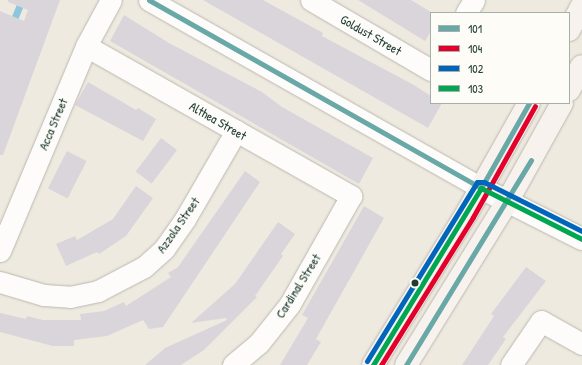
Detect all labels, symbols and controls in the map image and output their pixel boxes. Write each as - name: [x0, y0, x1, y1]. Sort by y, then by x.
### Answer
- street label: Goldust Street: [338, 11, 404, 59]
- legend: [430, 12, 570, 104]
- text: 101: [468, 20, 482, 37]
- text: 104: [468, 40, 482, 57]
- text: 102: [468, 60, 483, 77]
- text: 103: [468, 80, 483, 97]
- street label: Acca Street: [35, 96, 71, 152]
- street label: Althea Street: [187, 98, 249, 144]
- street label: Azzola Street: [153, 194, 203, 256]
- street label: Cardinal Street: [272, 251, 324, 321]
- unlabelled marker: [410, 278, 420, 288]

